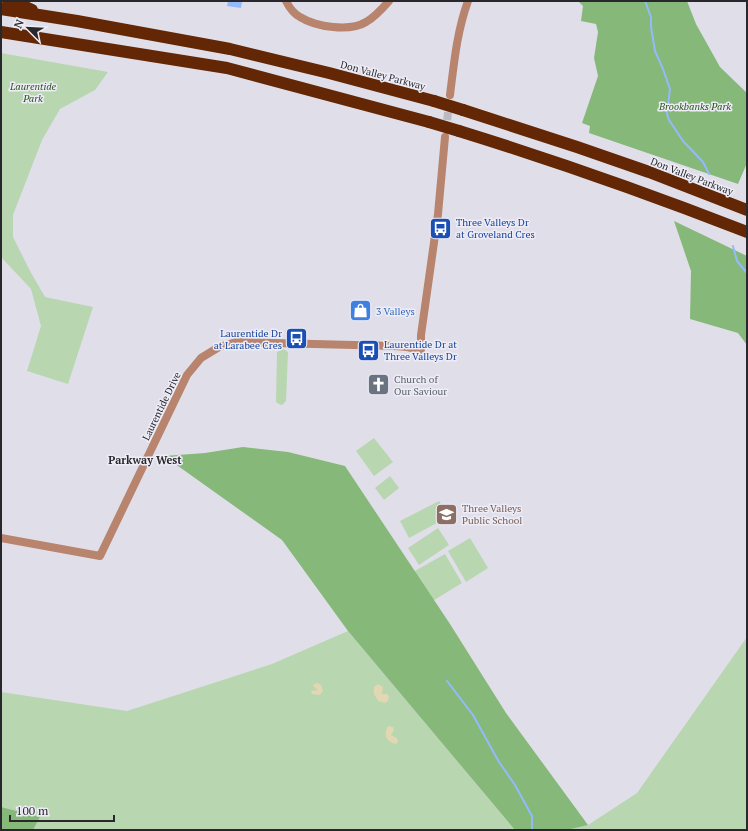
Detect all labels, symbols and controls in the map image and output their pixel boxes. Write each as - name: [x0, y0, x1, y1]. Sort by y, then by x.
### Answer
- north arrow: [8, 8, 48, 48]
- text: N: [11, 17, 27, 31]
- street label: Don Valley Parkway: [339, 58, 428, 93]
- park label: Laurentide Park: [9, 80, 57, 105]
- park label: Brookbanks Park: [658, 100, 731, 113]
- street label: Don Valley Parkway: [649, 155, 736, 199]
- bus stop icon: Three Valleys Dr at Groveland Cres: [427, 215, 453, 241]
- place label: Three Valleys Dr at Groveland Cres: [456, 216, 535, 241]
- shop icon: 3 Valleys: [347, 298, 373, 324]
- place label: 3 Valleys: [376, 305, 415, 318]
- bus stop icon: Laurentide Dr at Larabee Cres: [284, 326, 310, 352]
- place label: Laurentide Dr at Larabee Cres: [214, 327, 282, 352]
- bus stop icon: Laurentide Dr at Three Valleys Dr: [355, 337, 381, 363]
- place label: Laurentide Dr at Three Valleys Dr: [384, 338, 457, 363]
- street label: Laurentide Drive: [139, 370, 184, 443]
- church icon: Church of Our Saviour: [366, 372, 392, 398]
- place label: Church of Our Saviour: [394, 373, 447, 398]
- district label: Parkway West: [108, 453, 182, 467]
- school or university icon: Three Valleys Public School: [433, 501, 459, 527]
- place label: Three Valleys Public School: [462, 502, 522, 527]
- scale bar: [10, 797, 114, 823]
- text: 100 m: [16, 803, 49, 818]

